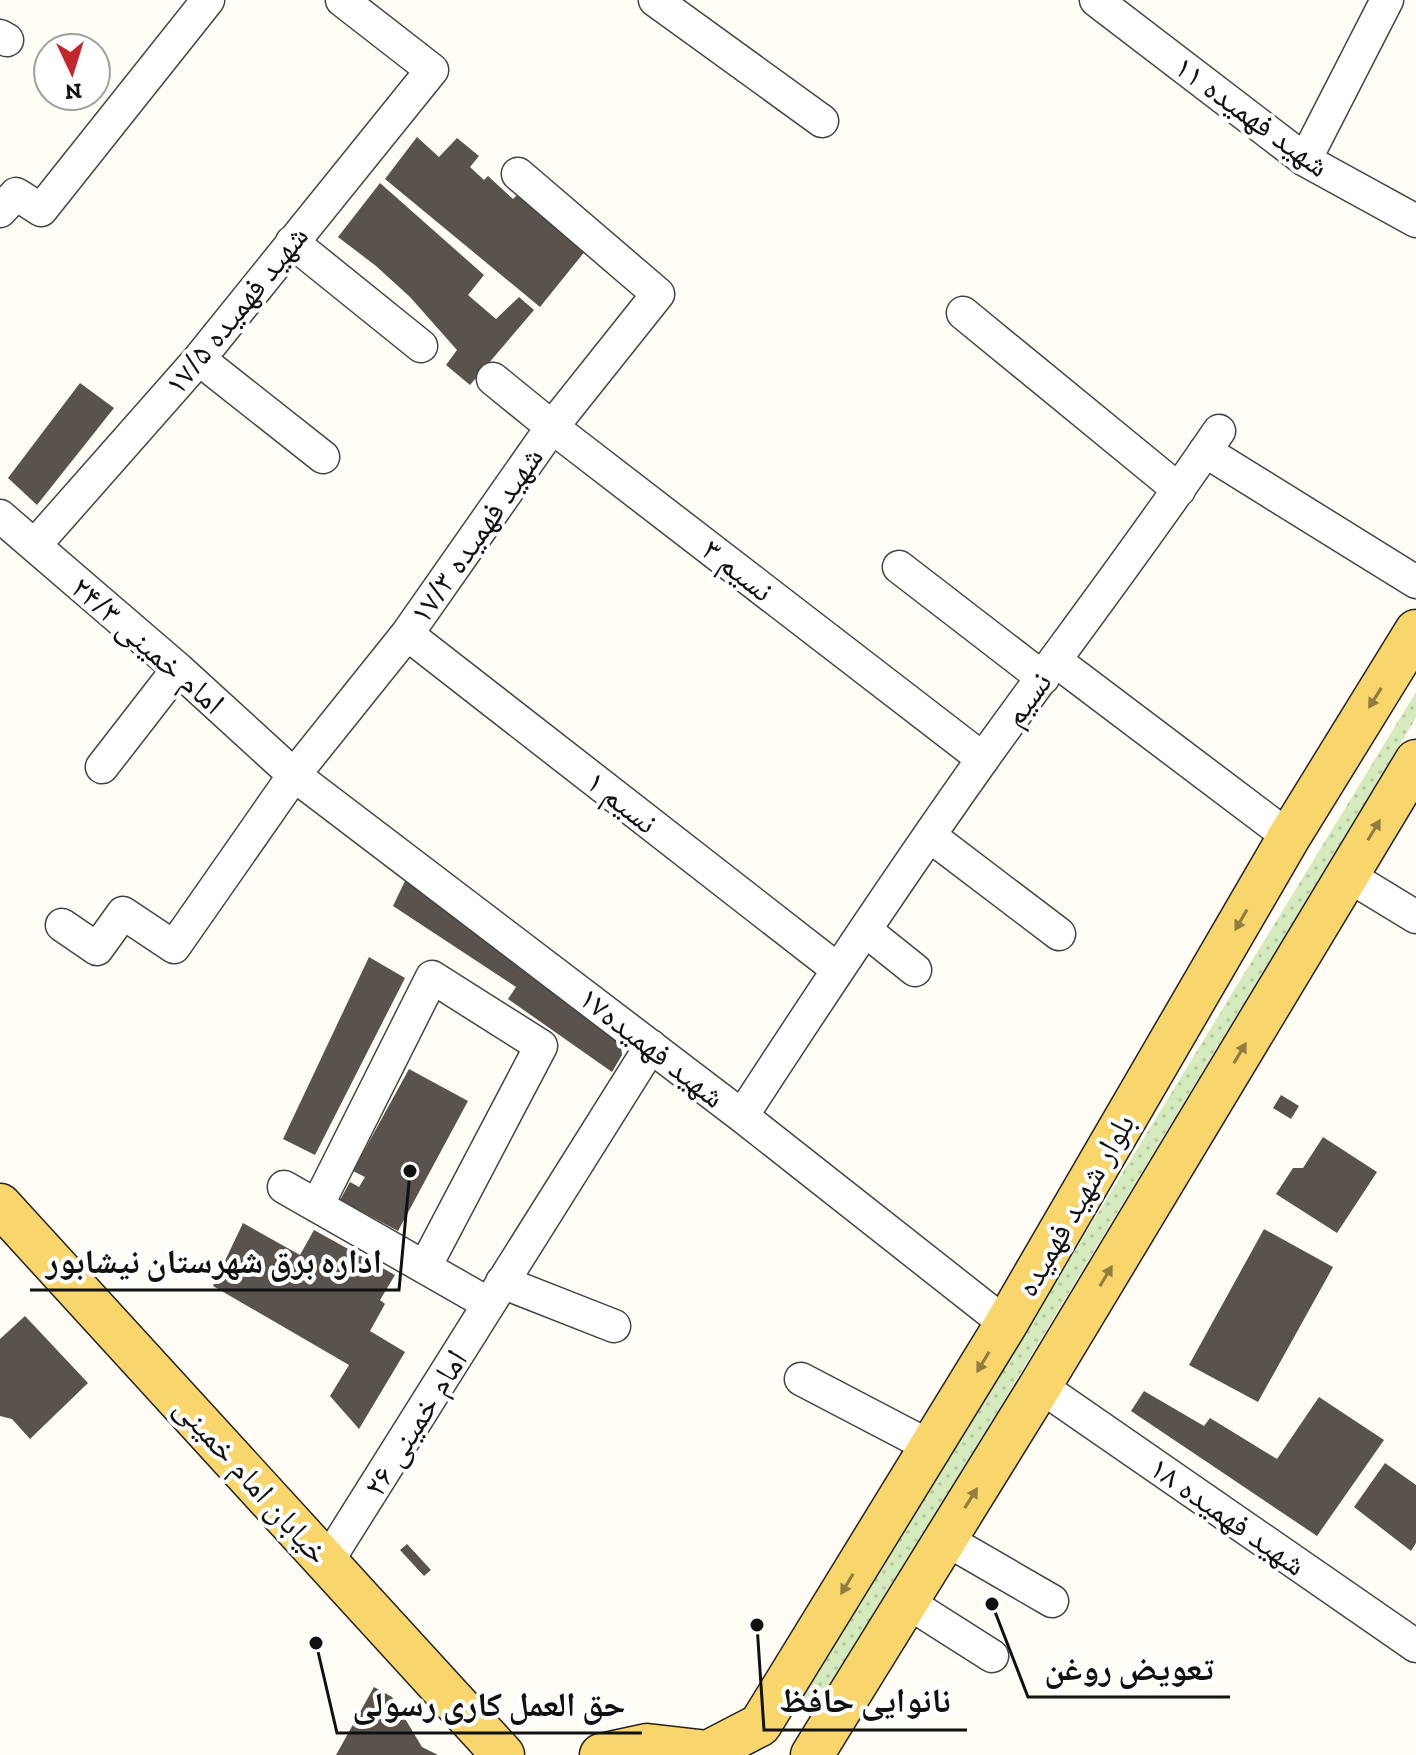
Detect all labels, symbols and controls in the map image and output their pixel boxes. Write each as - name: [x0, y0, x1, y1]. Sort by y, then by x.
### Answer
- north arrow: [32, 32, 112, 112]
- street label: شهید فهمیده ۱۱: [1167, 47, 1337, 185]
- text: N: [64, 77, 83, 106]
- street label: شهید فهمیده ۱۷/۵: [156, 218, 316, 402]
- street label: شهید فهمیده ۱۷/۳: [401, 439, 551, 631]
- street label: نسیم ۳: [694, 530, 781, 611]
- street label: امام خمینی ۲۴/۳: [62, 568, 232, 723]
- street label: نسیم: [994, 664, 1061, 735]
- one-way arrow: [1368, 686, 1383, 709]
- street label: نسیم ۱: [578, 762, 665, 843]
- one-way arrow: [1367, 819, 1381, 841]
- one-way arrow: [1234, 909, 1248, 931]
- street label: شهید فهمیده۱۷: [572, 978, 732, 1116]
- one-way arrow: [1233, 1042, 1247, 1064]
- street label: بلوار شهید فهمیده: [1007, 1107, 1143, 1303]
- callout: اداره برق شهرستان نیشابور: [30, 1232, 399, 1290]
- text: اداره برق شهرستان نیشابور: [44, 1241, 382, 1282]
- one-way arrow: [1099, 1265, 1113, 1287]
- street label: امام خمینی ۲۶: [355, 1343, 477, 1504]
- one-way arrow: [976, 1351, 990, 1373]
- street label: خیابان امام خمینی: [165, 1388, 337, 1573]
- street label: شهید فهمیده ۱۸: [1143, 1448, 1313, 1584]
- one-way arrow: [964, 1487, 978, 1509]
- one-way arrow: [840, 1573, 854, 1595]
- callout: تعویض روغن: [1028, 1639, 1230, 1697]
- text: تعویض روغن: [1044, 1648, 1214, 1689]
- callout: نانوایی حافظ: [764, 1672, 967, 1730]
- callout: حق العمل کاری رسولی: [337, 1675, 642, 1733]
- text: نانوایی حافظ: [779, 1680, 951, 1721]
- text: حق العمل کاری رسولی: [352, 1684, 626, 1725]

